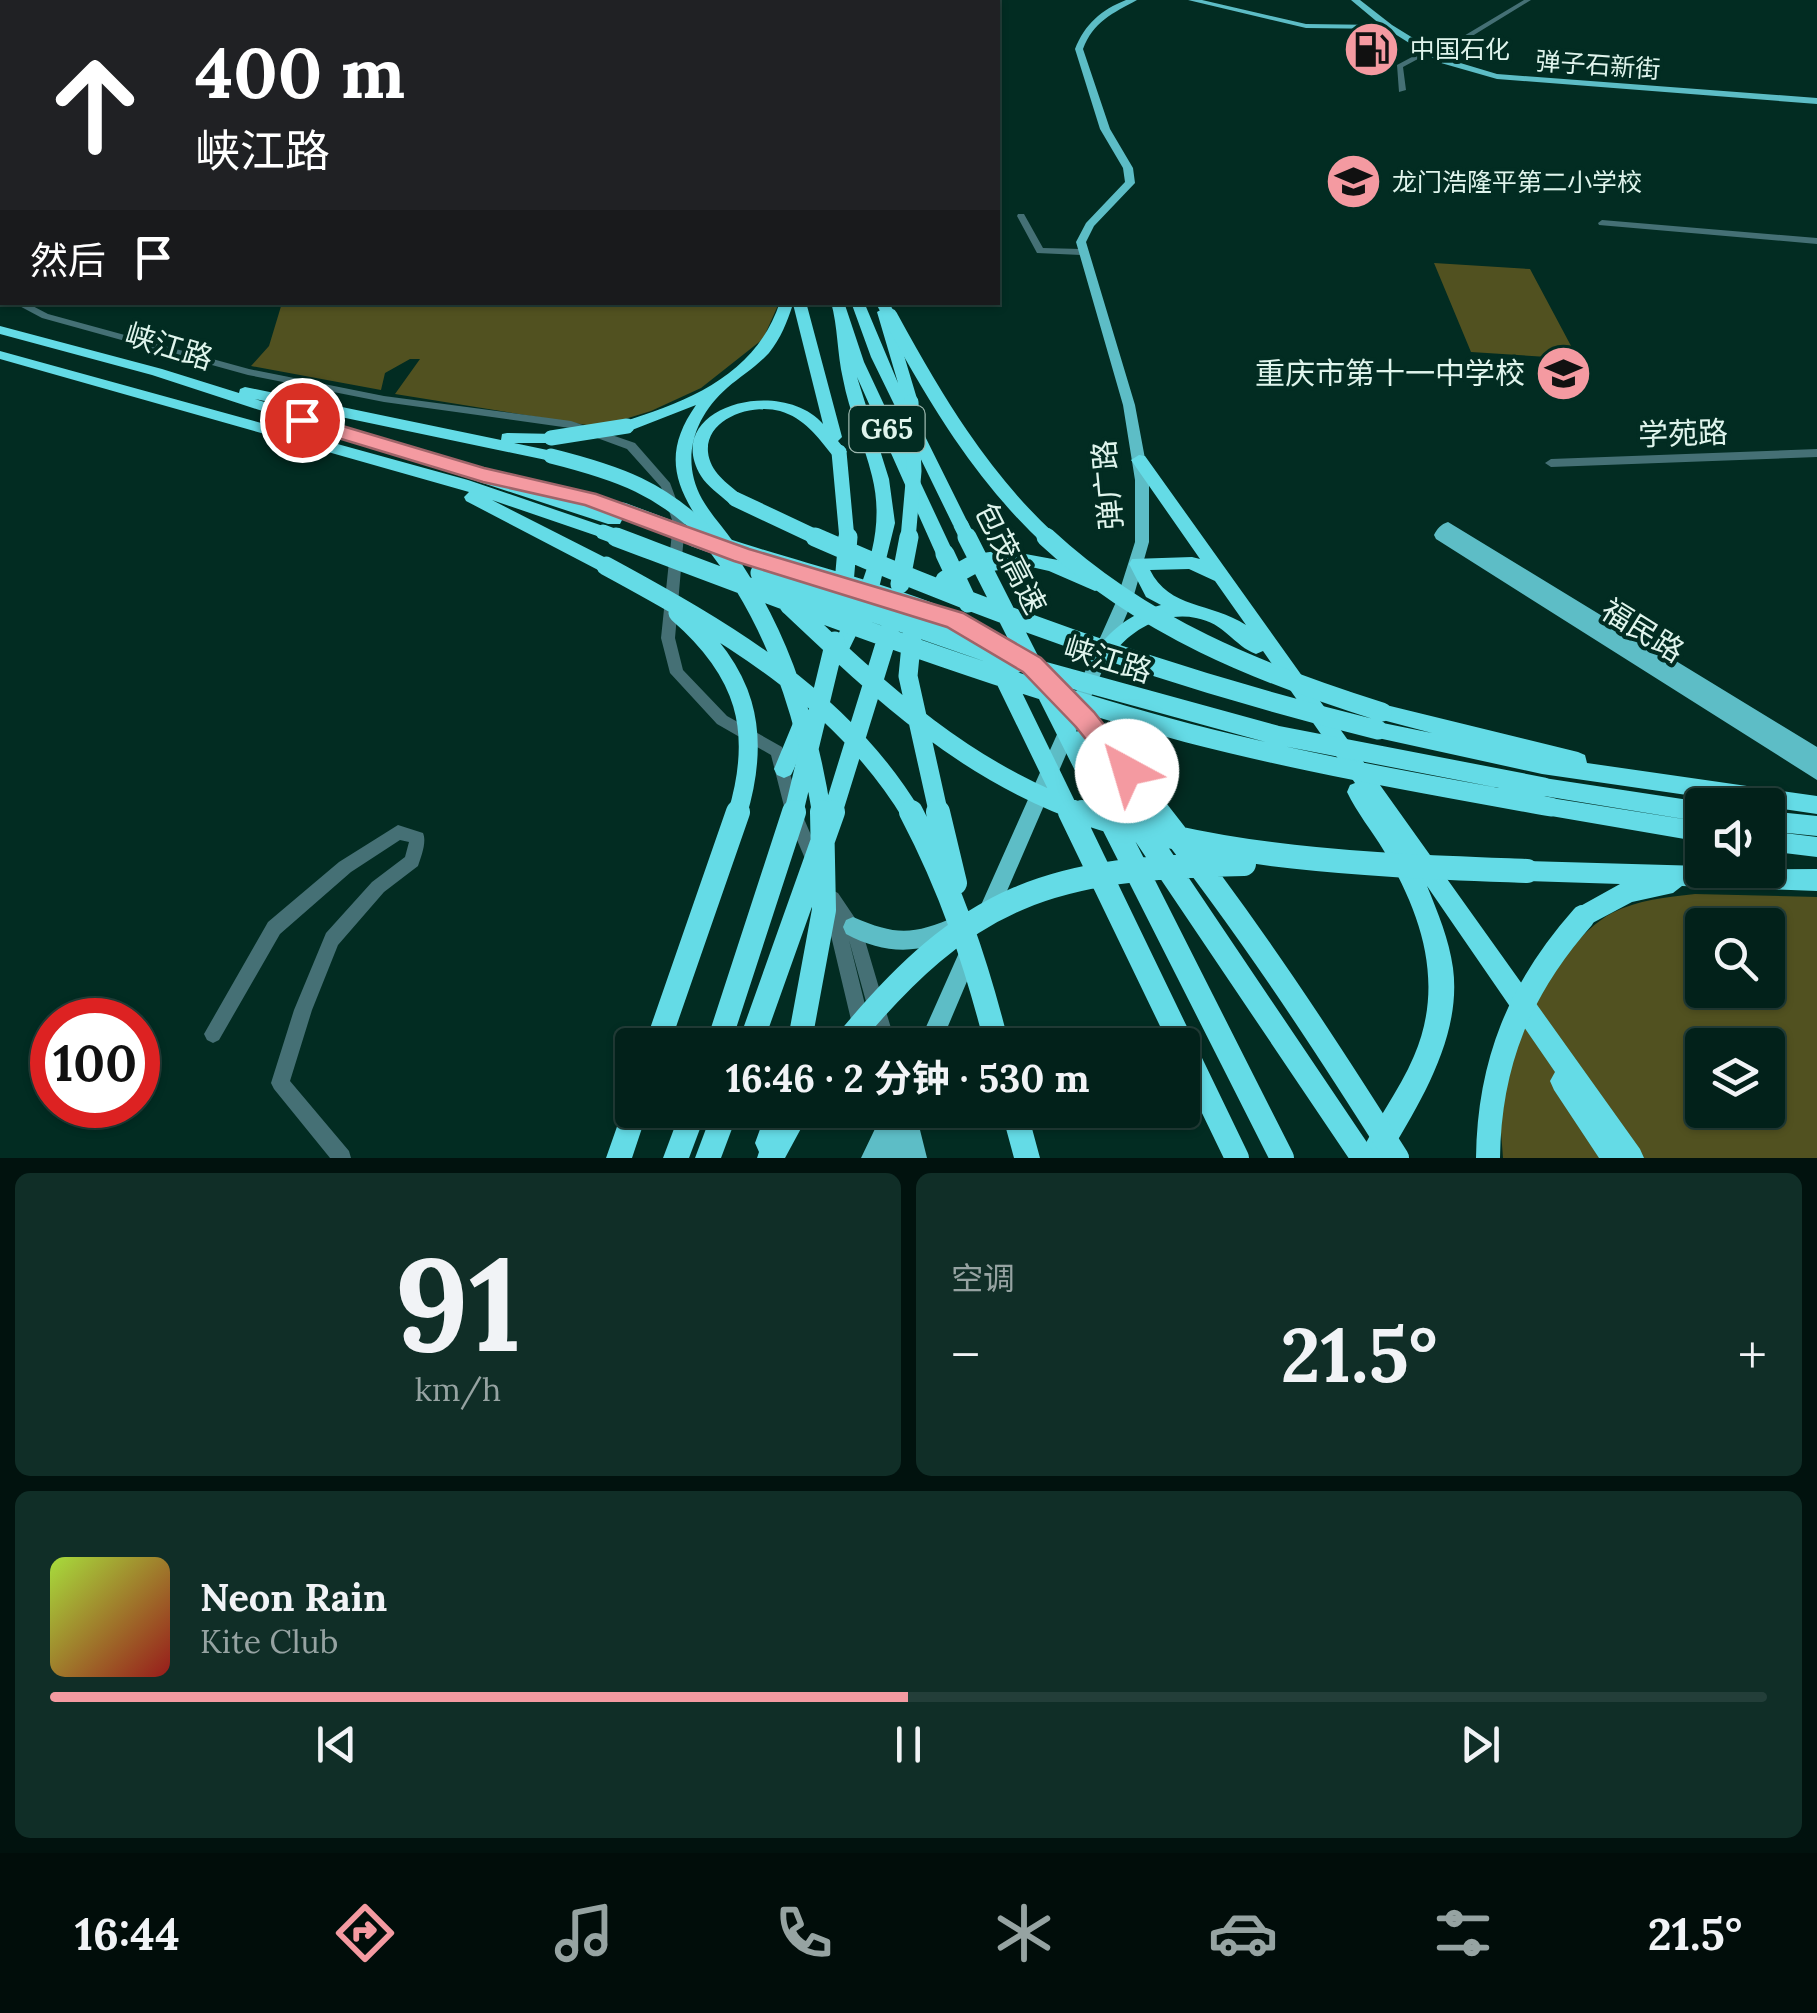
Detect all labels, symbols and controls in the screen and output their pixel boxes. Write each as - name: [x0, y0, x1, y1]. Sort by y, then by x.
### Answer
- fuel station icon: 中国石化: [1341, 19, 1401, 79]
- text: 400 m: [195, 28, 405, 117]
- place label: 中国石化: [1410, 33, 1510, 65]
- icon: ahead: [30, 40, 160, 170]
- street label: 弹子石新街: [1535, 45, 1661, 85]
- text: 峡江路: [195, 122, 330, 179]
- school or university icon: 龙门浩隆平第二小学校: [1323, 152, 1383, 212]
- place label: 龙门浩隆平第二小学校: [1392, 166, 1642, 198]
- icon: arrive: [126, 230, 181, 285]
- text: 然后: [30, 236, 106, 284]
- street label: 峡江路: [120, 315, 218, 377]
- school or university icon: 重庆市第十一中学校: [1534, 343, 1594, 403]
- place label: 重庆市第十一中学校: [1255, 354, 1525, 392]
- pin: [260, 378, 345, 463]
- icon: arrive: [275, 393, 330, 448]
- road number: G65: [850, 406, 924, 452]
- street label: 学苑路: [1637, 412, 1729, 454]
- street label: 弹广路: [1084, 439, 1130, 531]
- street label: 包茂高速: [967, 496, 1055, 620]
- street label: 福民路: [1595, 590, 1691, 670]
- street label: 峡江路: [1059, 628, 1157, 690]
- position arrow: [1075, 719, 1179, 823]
- map controls: [1685, 788, 1785, 1128]
- button: sound: [1685, 788, 1785, 888]
- button: search: [1685, 908, 1785, 1008]
- speed limit sign: 100: [30, 998, 160, 1128]
- button: layers: [1685, 1028, 1785, 1128]
- text: 16:46 · 2 分钟 · 530 m: [726, 1054, 1089, 1102]
- text: 91: [394, 1220, 522, 1387]
- text: 空调: [951, 1258, 1015, 1299]
- text: 21.5°: [1280, 1307, 1438, 1403]
- text: −: [951, 1320, 980, 1390]
- text: +: [1738, 1320, 1767, 1390]
- text: km/h: [415, 1369, 501, 1410]
- text: Neon Rain: [200, 1573, 387, 1621]
- text: Kite Club: [200, 1621, 338, 1662]
- icon: previous: [309, 1717, 364, 1772]
- icon: pause: [881, 1717, 936, 1772]
- icon: next: [1453, 1717, 1508, 1772]
- icon: directions: [330, 1898, 400, 1968]
- icon: music: [549, 1898, 619, 1968]
- icon: phone: [769, 1898, 839, 1968]
- icon: climate: [989, 1898, 1059, 1968]
- icon: car: [1208, 1898, 1278, 1968]
- icon: filters: [1428, 1898, 1498, 1968]
- text: 16:44: [75, 1905, 180, 1962]
- text: 21.5°: [1648, 1905, 1742, 1962]

